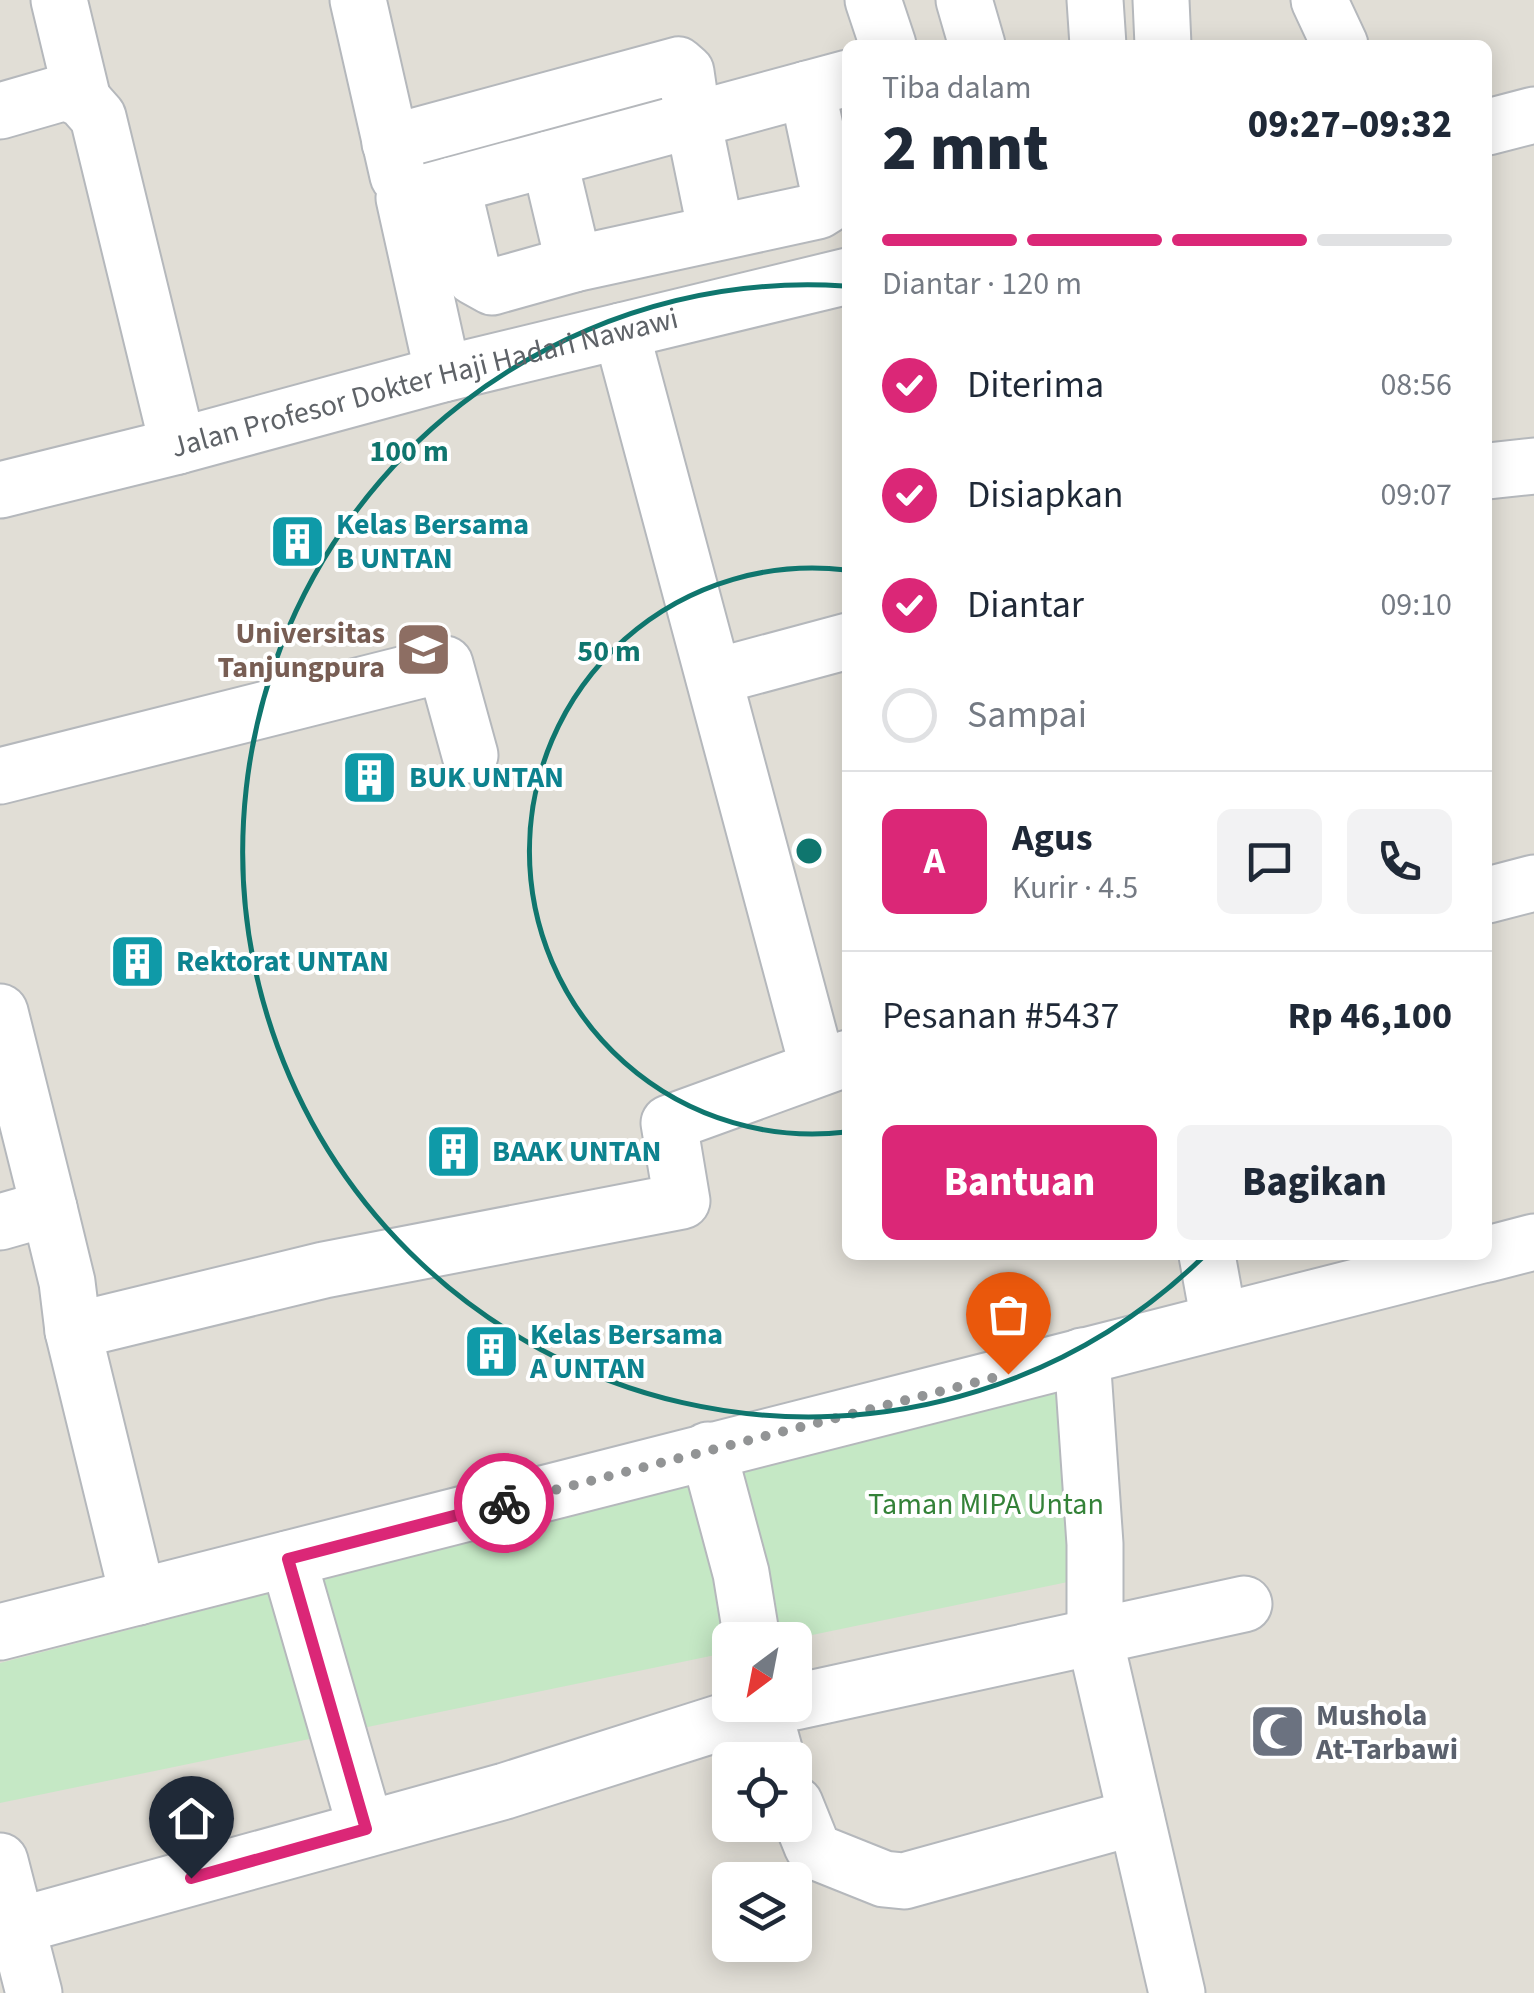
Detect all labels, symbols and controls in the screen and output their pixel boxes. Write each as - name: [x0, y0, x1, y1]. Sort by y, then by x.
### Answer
- text: Tiba dalam: [882, 65, 1032, 111]
- text: 09:27–09:32: [1248, 98, 1452, 152]
- text: 2 mnt: [882, 102, 1049, 195]
- text: Diantar · 120 m: [882, 261, 1082, 307]
- street label: Jalan Profesor Dokter Haji Hadari Nawawi: [166, 296, 682, 468]
- icon: check: [882, 358, 937, 413]
- text: Diterima: [967, 358, 1104, 412]
- text: 08:56: [1380, 362, 1452, 408]
- text: 100 m: [369, 430, 449, 473]
- icon: check: [882, 468, 937, 523]
- text: Disiapkan: [967, 468, 1124, 522]
- text: 09:07: [1380, 472, 1452, 518]
- place label: Kelas Bersama B UNTAN: [336, 503, 529, 580]
- building icon: Kelas Bersama B UNTAN: [267, 511, 327, 571]
- icon: check: [882, 578, 937, 633]
- text: Diantar: [967, 578, 1084, 632]
- text: 09:10: [1380, 582, 1452, 628]
- place label: Universitas Tanjungpura: [218, 612, 385, 689]
- school or university icon: Universitas Tanjungpura: [394, 620, 454, 680]
- text: 50 m: [577, 630, 641, 673]
- text: Sampai: [967, 688, 1087, 742]
- building icon: BUK UNTAN: [340, 747, 400, 807]
- place label: BUK UNTAN: [409, 756, 564, 799]
- button: chat: [1217, 809, 1322, 914]
- button: phone: [1347, 809, 1452, 914]
- text: Agus: [1012, 811, 1092, 865]
- centre of rings: [791, 833, 827, 869]
- text: A: [924, 834, 945, 888]
- text: Kurir · 4.5: [1012, 865, 1138, 911]
- building icon: Rektorat UNTAN: [107, 931, 167, 991]
- place label: Rektorat UNTAN: [176, 940, 389, 983]
- text: Pesanan #5437: [882, 989, 1119, 1043]
- text: Rp 46,100: [1288, 989, 1452, 1043]
- building icon: BAAK UNTAN: [423, 1121, 483, 1181]
- button: Bantuan: [882, 1125, 1157, 1240]
- button: Bagikan: [1177, 1125, 1452, 1240]
- place label: BAAK UNTAN: [492, 1130, 661, 1173]
- pin: [966, 1272, 1051, 1375]
- icon: bag: [981, 1287, 1036, 1342]
- place label: Kelas Bersama A UNTAN: [529, 1313, 723, 1390]
- building icon: Kelas Bersama A UNTAN: [461, 1321, 521, 1381]
- courier: [454, 1453, 554, 1553]
- icon: bike: [477, 1476, 532, 1531]
- park label: Taman MIPA Untan: [868, 1483, 1104, 1526]
- north arrow: [712, 1622, 812, 1722]
- map controls: [712, 1622, 812, 1962]
- place label: Mushola At-Tarbawi: [1315, 1694, 1458, 1771]
- mosque icon: Mushola At-Tarbawi: [1247, 1702, 1307, 1762]
- button: locate: [712, 1742, 812, 1842]
- pin: [149, 1776, 234, 1879]
- icon: home: [164, 1791, 219, 1846]
- button: layers: [712, 1862, 812, 1962]

